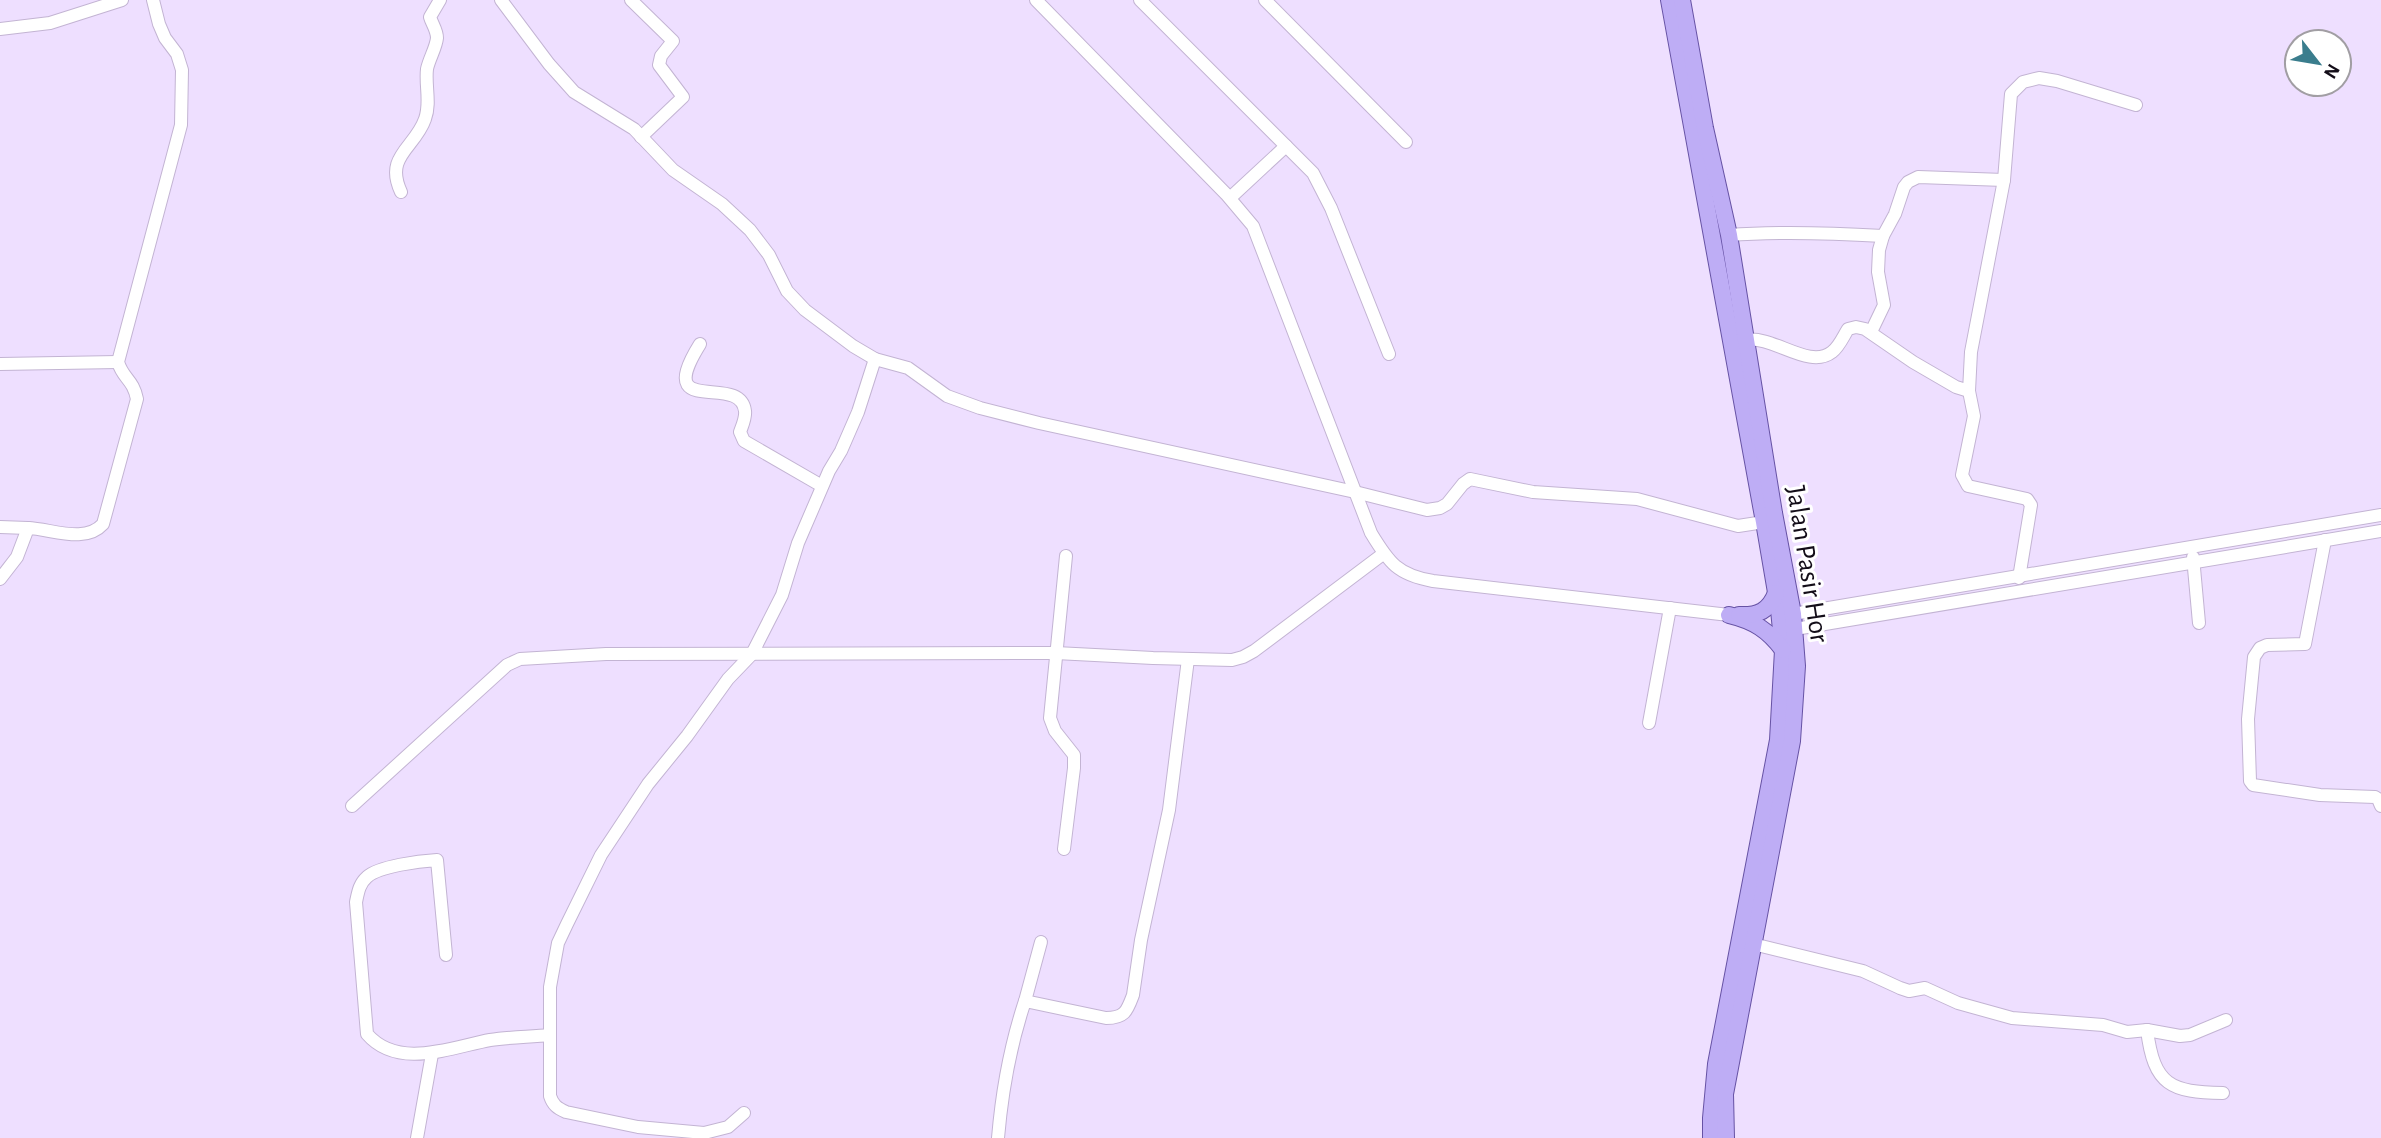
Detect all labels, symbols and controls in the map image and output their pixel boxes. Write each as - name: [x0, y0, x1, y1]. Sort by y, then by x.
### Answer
- north arrow: [2283, 28, 2353, 98]
- text: N: [2320, 60, 2343, 82]
- street label: Jalan Pasir Hor: [1781, 484, 1833, 645]

